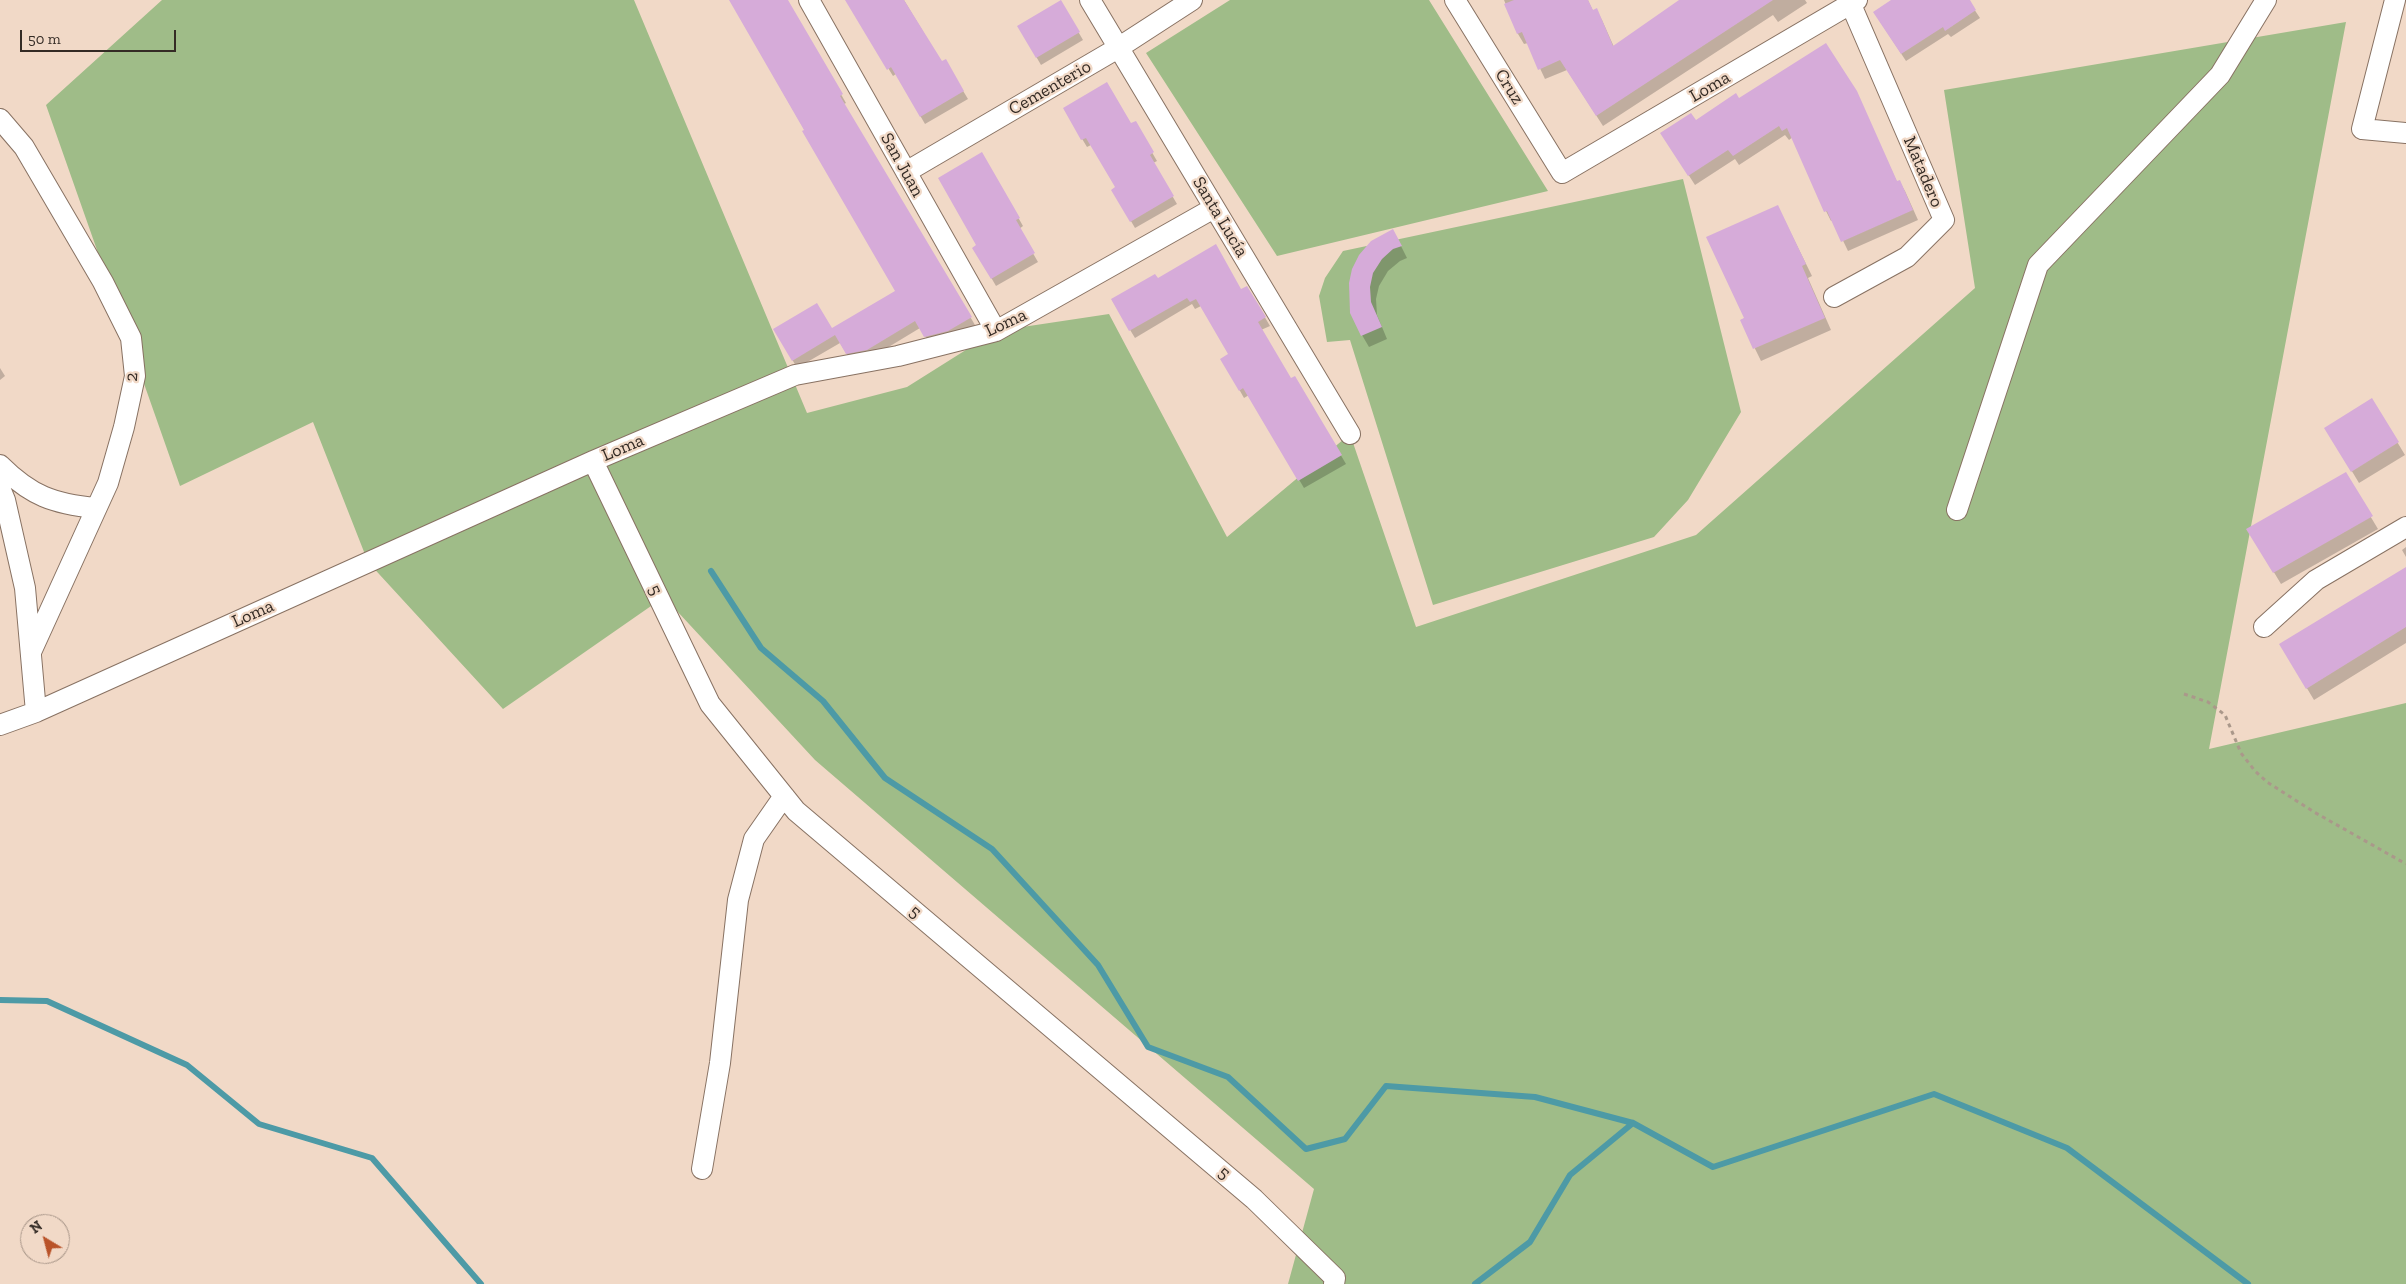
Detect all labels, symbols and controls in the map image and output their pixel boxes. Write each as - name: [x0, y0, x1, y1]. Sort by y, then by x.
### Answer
- scale bar: [22, 20, 179, 52]
- text: 50 m: [28, 30, 61, 48]
- street label: Cementerio: [1005, 56, 1095, 120]
- street label: Cruz: [1490, 65, 1528, 109]
- street label: Loma: [1686, 67, 1734, 107]
- street label: San Juan: [876, 129, 928, 201]
- street label: Matadero: [1898, 133, 1948, 211]
- street label: Santa Lucía: [1188, 173, 1252, 261]
- street label: Loma: [982, 304, 1030, 342]
- street label: 2: [121, 372, 143, 382]
- street label: Loma: [599, 430, 647, 466]
- street label: 5: [643, 581, 667, 599]
- street label: Loma: [229, 595, 277, 633]
- street label: 5: [905, 901, 925, 923]
- street label: 5: [1214, 1162, 1234, 1184]
- north arrow: [20, 1214, 70, 1264]
- text: N: [27, 1217, 46, 1237]

